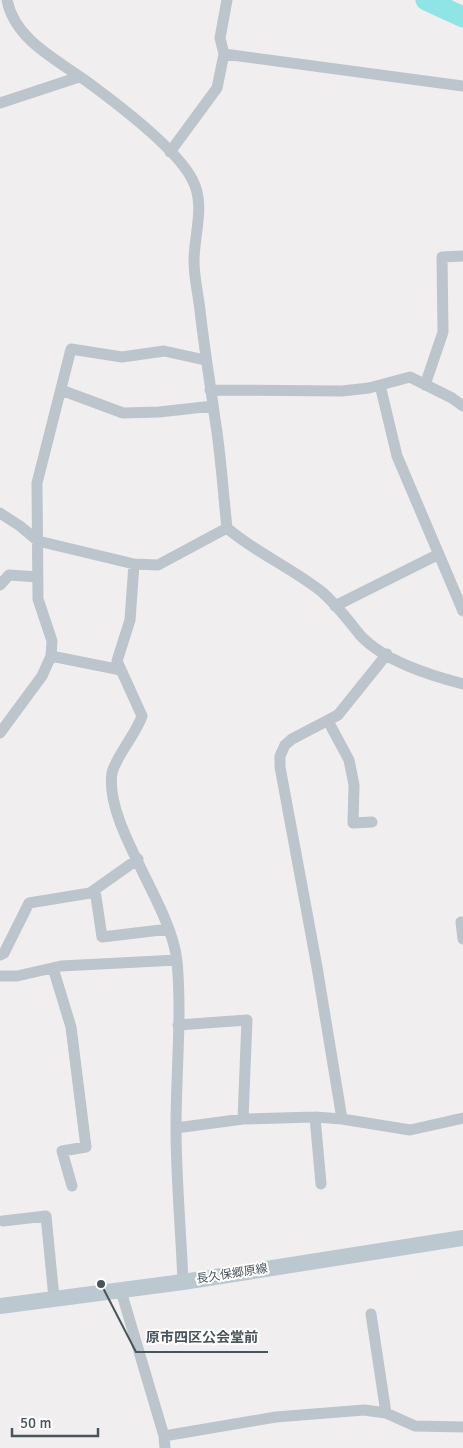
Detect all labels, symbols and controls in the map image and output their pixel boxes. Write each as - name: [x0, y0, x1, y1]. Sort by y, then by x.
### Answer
- street label: 長久保郷原線: [195, 1261, 269, 1287]
- callout: 原市四区公会堂前: [136, 1323, 268, 1352]
- text: 原市四区公会堂前: [146, 1329, 258, 1346]
- scale bar: [12, 1406, 99, 1438]
- text: 50 m: [20, 1414, 51, 1432]

